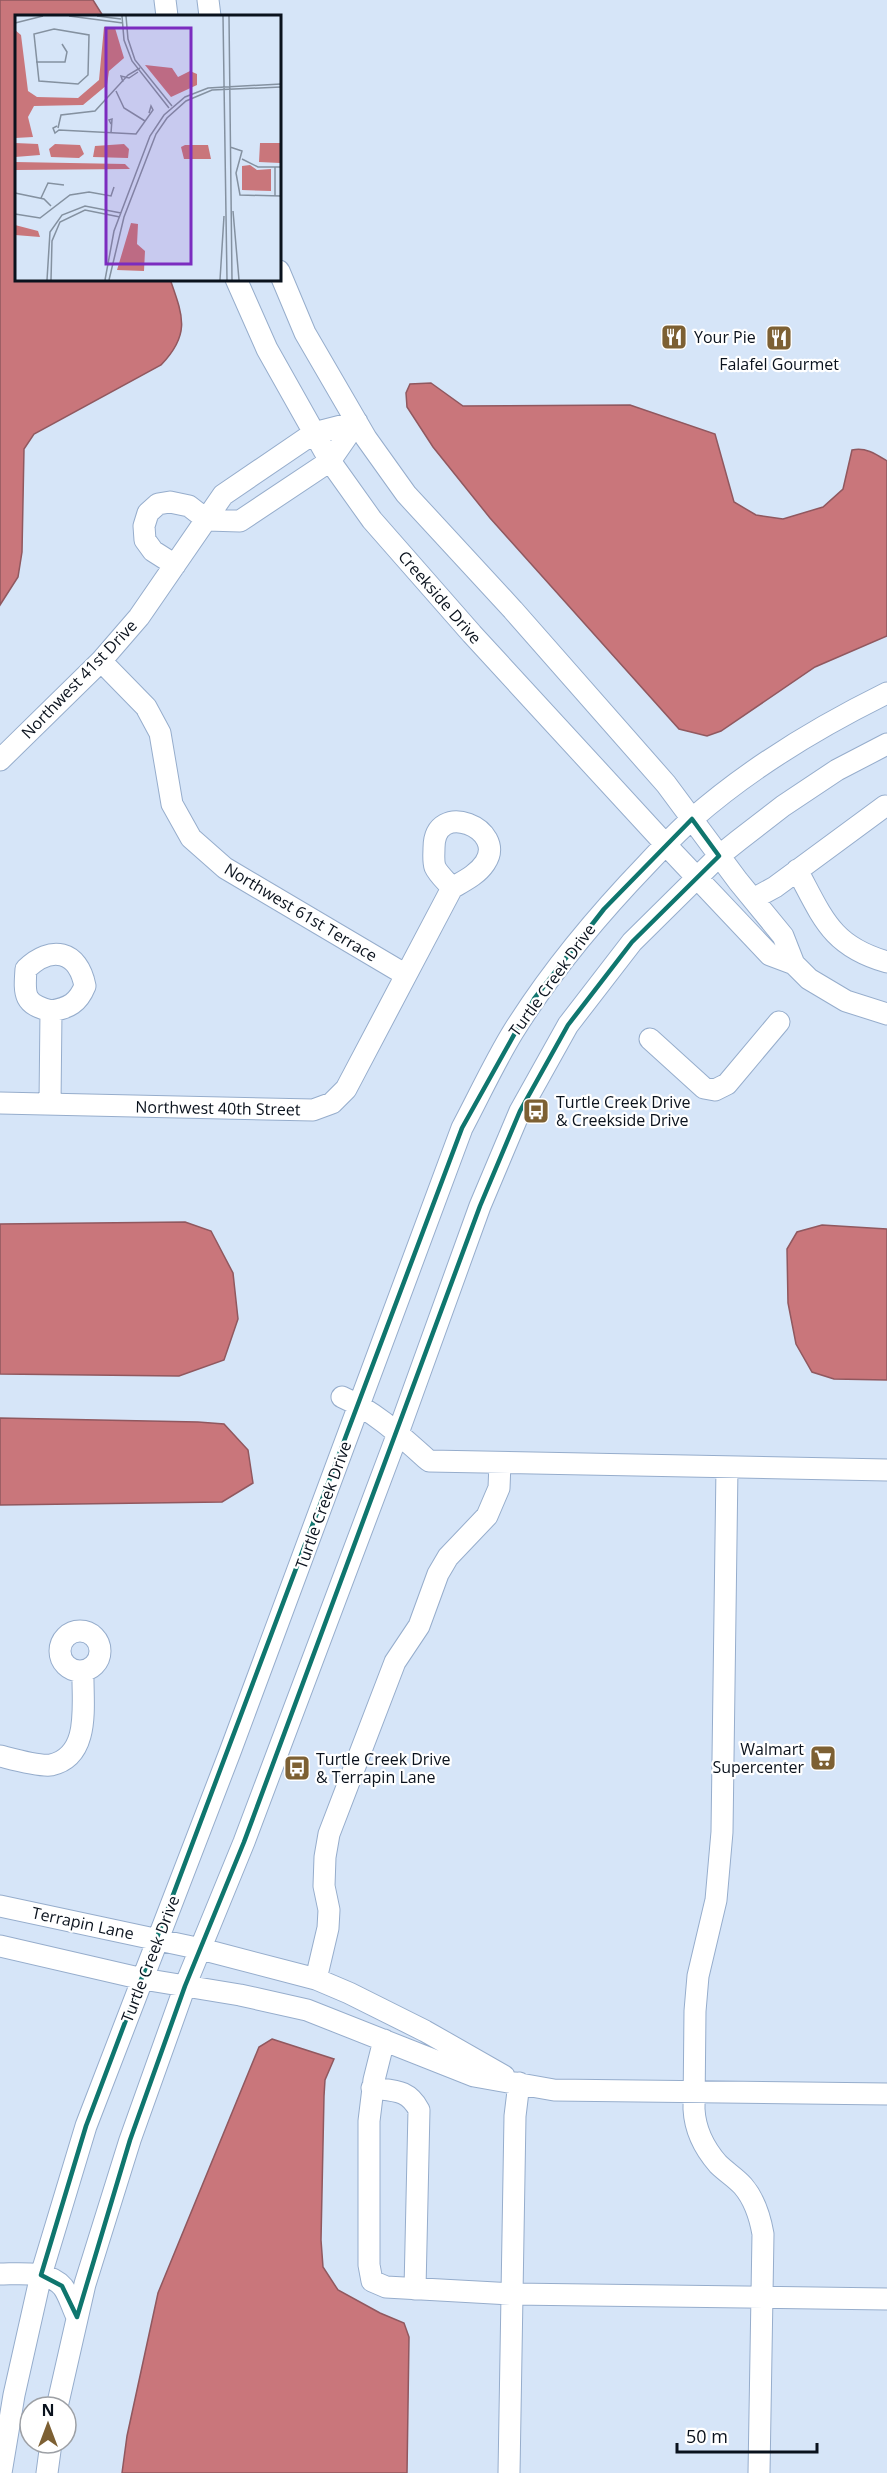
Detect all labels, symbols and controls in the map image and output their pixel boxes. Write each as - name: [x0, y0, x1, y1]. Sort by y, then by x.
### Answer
- inset map: [15, 15, 280, 280]
- restaurant icon: Your Pie: [659, 322, 689, 352]
- restaurant icon: Falafel Gourmet: [764, 323, 794, 353]
- place label: Your Pie: [694, 326, 756, 348]
- place label: Falafel Gourmet: [719, 353, 839, 375]
- street label: Creekside Drive: [393, 546, 487, 648]
- street label: Northwest 41st Drive: [16, 615, 142, 743]
- street label: Northwest 61st Terrace: [220, 858, 382, 966]
- street label: Turtle Creek Drive: [504, 919, 600, 1041]
- place label: Turtle Creek Drive & Creekside Drive: [556, 1091, 690, 1131]
- street label: Northwest 40th Street: [135, 1096, 301, 1120]
- bus stop icon: Turtle Creek Drive & Creekside Drive: [521, 1096, 551, 1126]
- street label: Turtle Creek Drive: [290, 1438, 356, 1572]
- place label: Walmart Supercenter: [712, 1738, 804, 1778]
- supermarket icon: Walmart Supercenter: [808, 1743, 838, 1773]
- place label: Turtle Creek Drive & Terrapin Lane: [316, 1748, 450, 1788]
- bus stop icon: Turtle Creek Drive & Terrapin Lane: [282, 1753, 312, 1783]
- street label: Turtle Creek Drive: [116, 1892, 184, 2026]
- street label: Terrapin Lane: [30, 1901, 136, 1945]
- north arrow: [18, 2395, 78, 2455]
- text: N: [41, 2399, 55, 2421]
- scale bar: [677, 2416, 816, 2454]
- text: 50 m: [686, 2424, 728, 2448]

